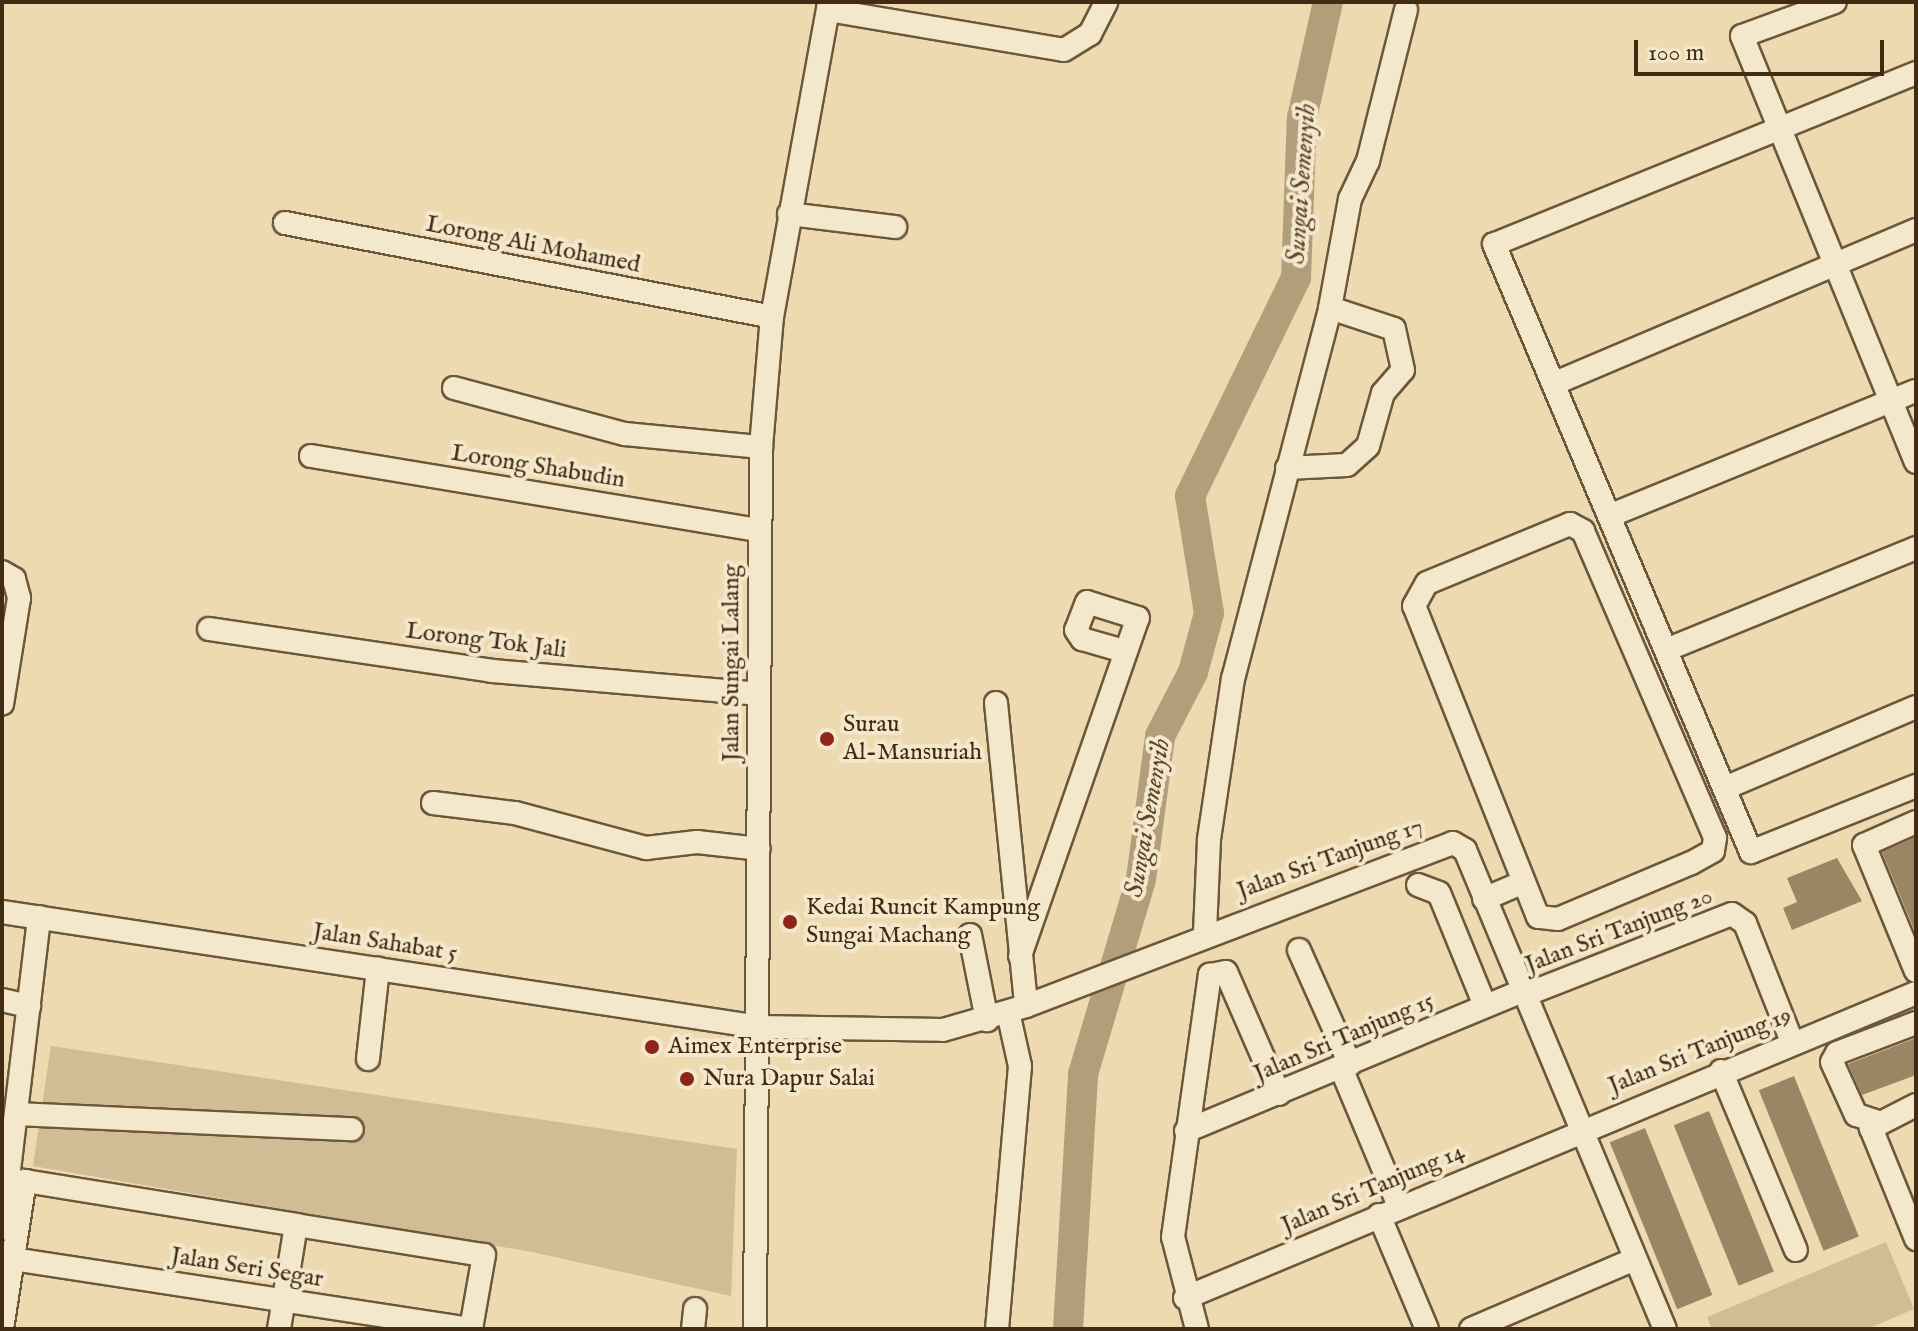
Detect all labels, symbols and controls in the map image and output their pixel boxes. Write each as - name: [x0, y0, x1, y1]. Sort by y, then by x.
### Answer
- scale bar: [1638, 24, 1888, 74]
- text: 100 m: [1648, 38, 1704, 69]
- water label: Sungai Semenyih: [1281, 103, 1323, 265]
- street label: Lorong Ali Mohamed: [423, 210, 643, 280]
- street label: Lorong Shabudin: [449, 439, 627, 495]
- street label: Jalan Sungai Lalang: [718, 564, 746, 762]
- street label: Lorong Tok Jali: [404, 617, 568, 665]
- place label: Surau Al-Mansuriah: [843, 711, 982, 767]
- marker: Surau Al-Mansuriah: [818, 730, 836, 748]
- water label: Sungai Semenyih: [1119, 736, 1177, 900]
- street label: Jalan Sri Tanjung 17: [1233, 812, 1427, 906]
- street label: Jalan Sri Tanjung 20: [1521, 882, 1717, 980]
- place label: Kedai Runcit Kampung Sungai Machang: [806, 894, 1040, 950]
- marker: Kedai Runcit Kampung Sungai Machang: [781, 913, 799, 931]
- street label: Jalan Sahabat 5: [311, 917, 459, 969]
- street label: Jalan Sri Tanjung 15: [1250, 987, 1438, 1089]
- street label: Jalan Sri Tanjung 19: [1604, 1001, 1796, 1101]
- place label: Aimex Enterprise: [668, 1033, 842, 1061]
- marker: Aimex Enterprise: [643, 1038, 661, 1056]
- place label: Nura Dapur Salai: [703, 1065, 875, 1093]
- marker: Nura Dapur Salai: [678, 1070, 696, 1088]
- street label: Jalan Sri Tanjung 14: [1277, 1137, 1469, 1241]
- street label: Jalan Seri Segar: [169, 1242, 325, 1294]

